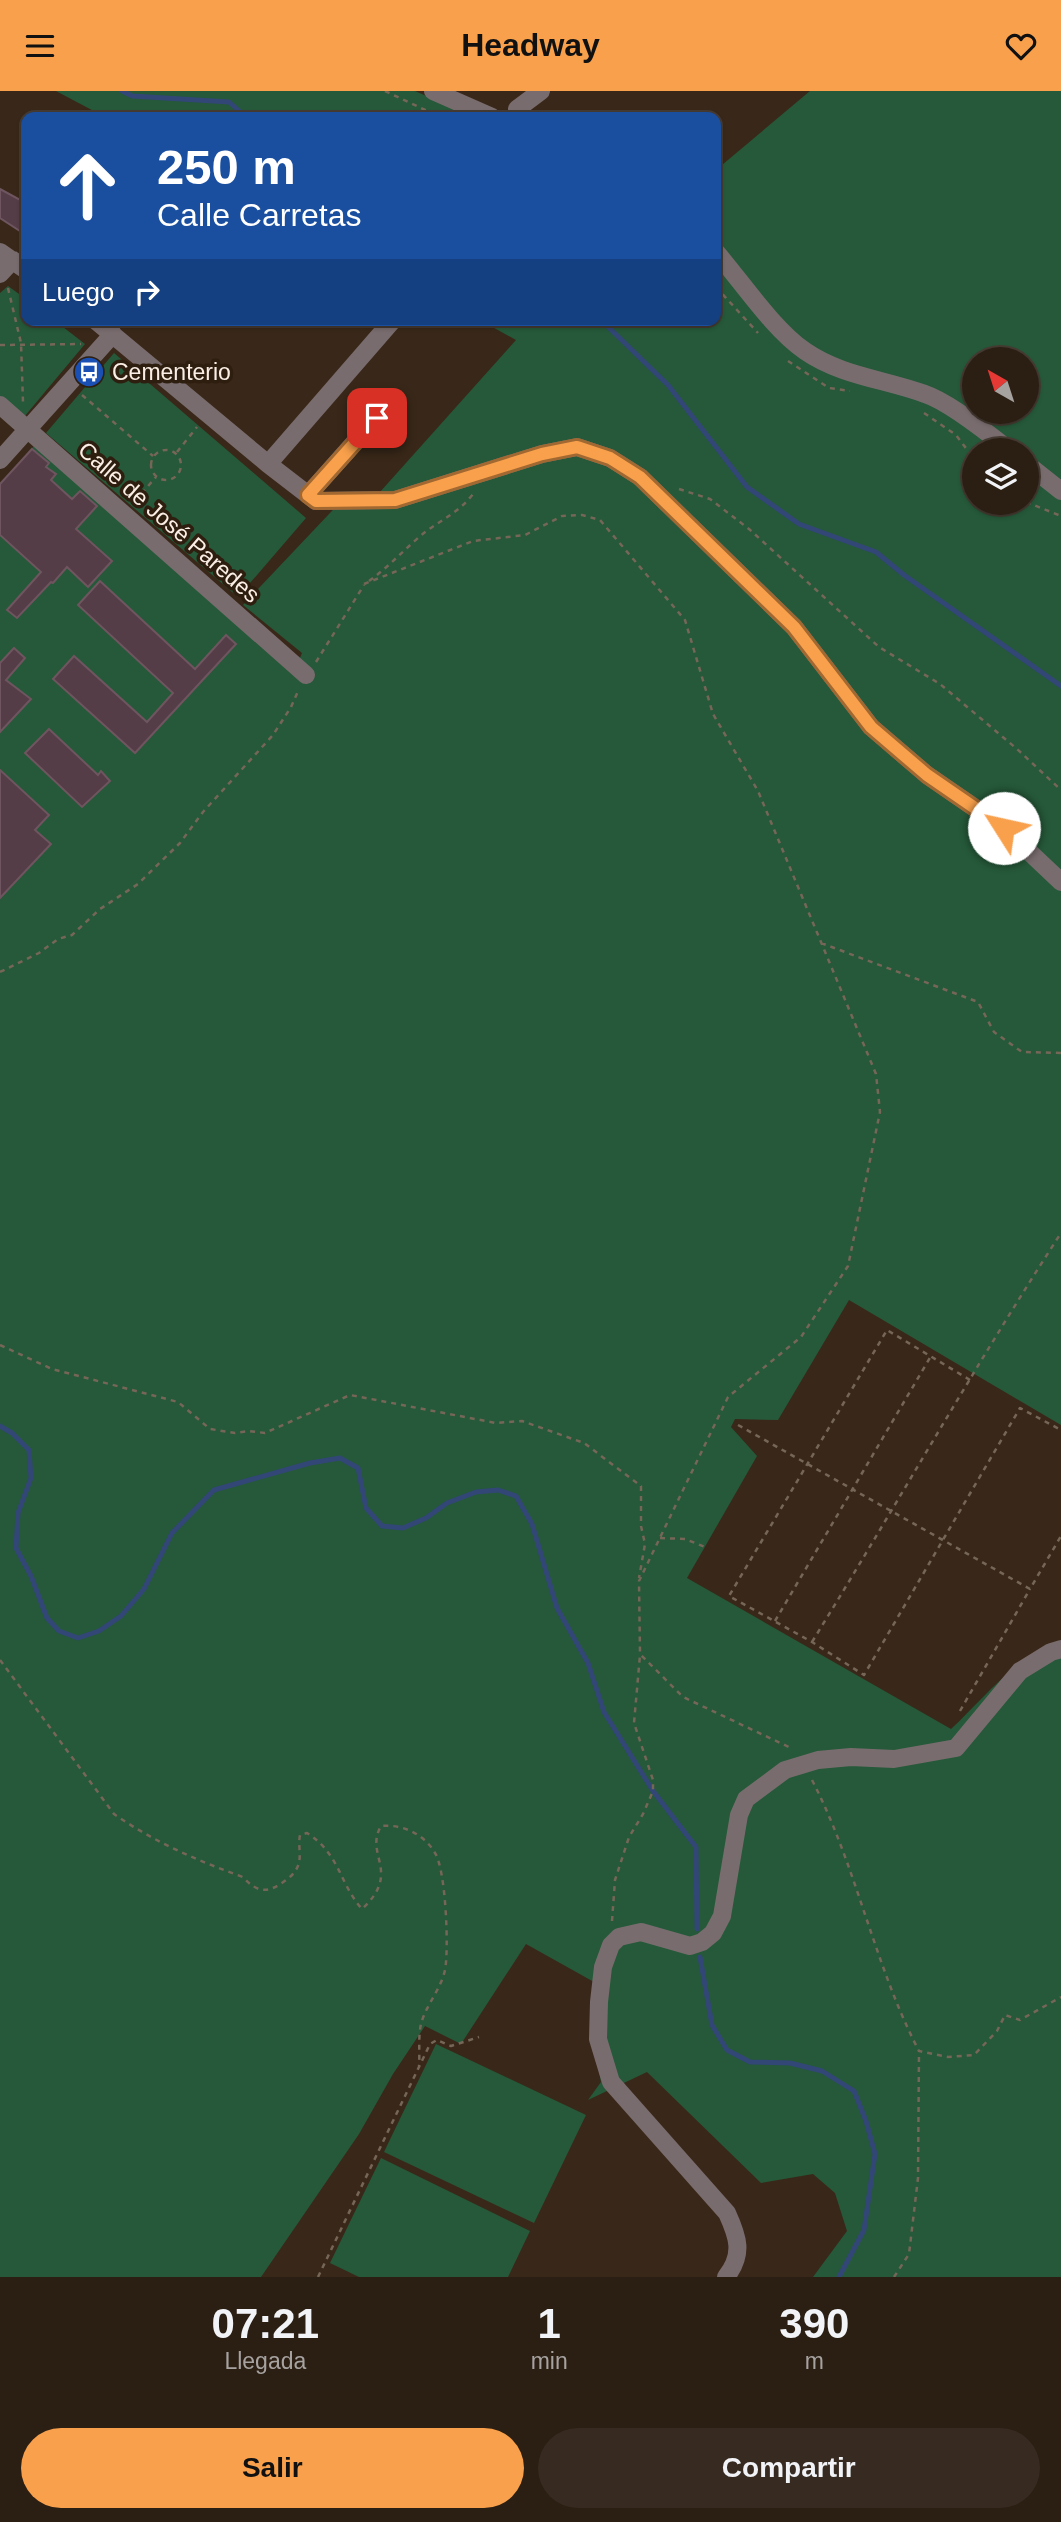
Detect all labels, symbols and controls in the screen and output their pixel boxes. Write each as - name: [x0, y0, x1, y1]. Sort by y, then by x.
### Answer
- icon: menu: [21, 27, 59, 65]
- text: Headway: [461, 27, 600, 63]
- icon: heart: [1002, 27, 1040, 65]
- icon: ahead: [42, 140, 133, 231]
- text: 250 m: [157, 140, 296, 194]
- text: Calle Carretas: [157, 197, 362, 233]
- icon: right: [128, 273, 166, 311]
- text: Luego: [42, 277, 114, 307]
- north arrow: [962, 347, 1040, 423]
- map controls: [962, 347, 1039, 515]
- bus stop icon: Cementerio: [72, 355, 106, 389]
- place label: Cementerio: [112, 359, 231, 385]
- pin: [347, 388, 407, 448]
- icon: arrive: [358, 399, 396, 437]
- street label: Calle de José Paredes: [73, 436, 265, 608]
- button: layers: [962, 438, 1039, 515]
- position arrow: [967, 791, 1041, 865]
- text: 07:21: [212, 2300, 319, 2347]
- text: 1: [537, 2300, 561, 2347]
- text: 390: [779, 2300, 849, 2347]
- text: Llegada: [224, 2348, 306, 2374]
- text: min: [531, 2348, 568, 2374]
- text: m: [805, 2348, 824, 2374]
- button: Salir: [21, 2428, 524, 2508]
- button: Compartir: [538, 2428, 1040, 2508]

